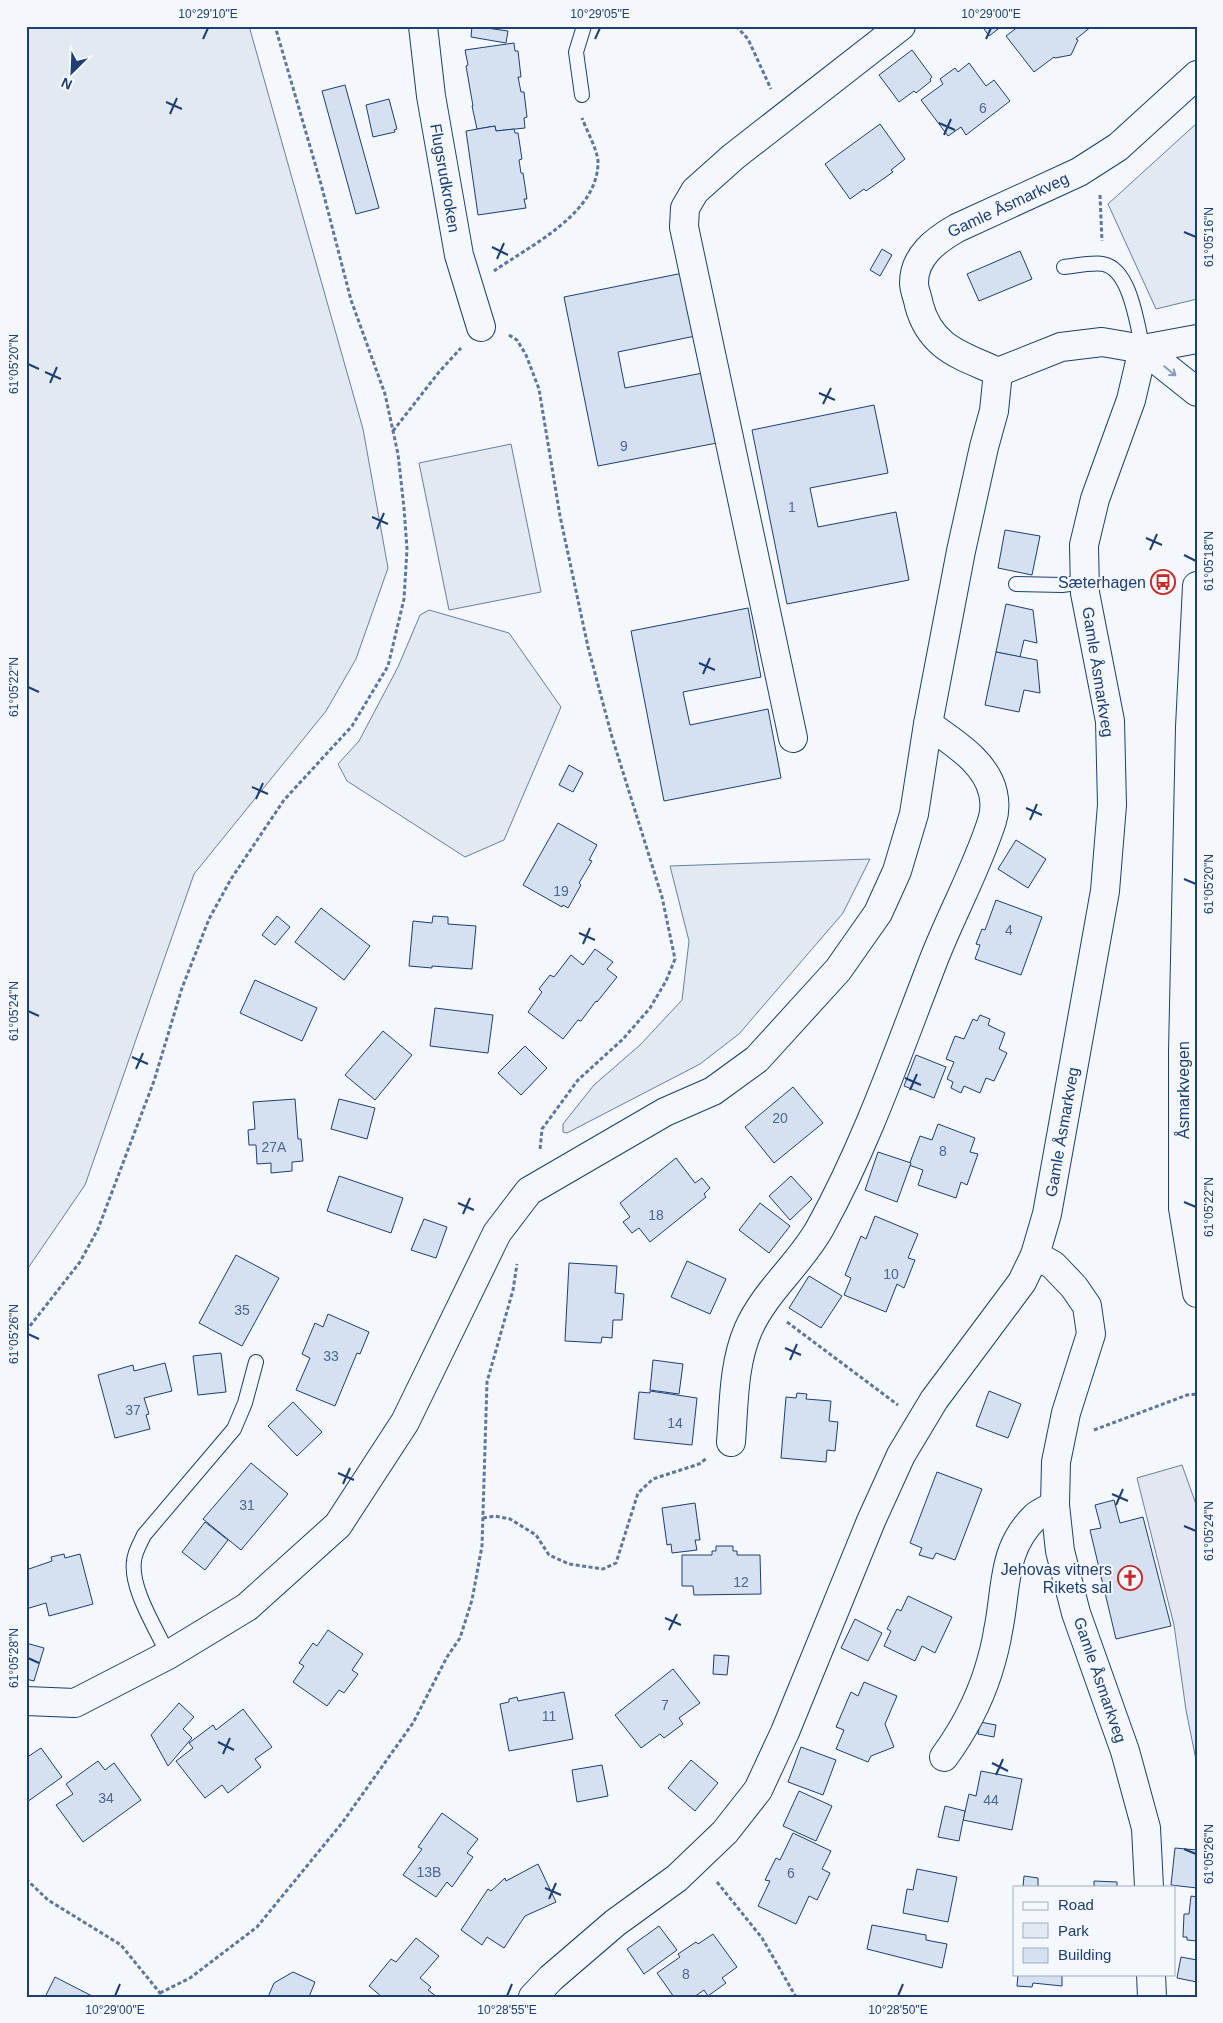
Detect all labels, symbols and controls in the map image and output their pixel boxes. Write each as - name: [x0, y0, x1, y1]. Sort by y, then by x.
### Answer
- text: 10°29'10"E: [178, 7, 238, 21]
- text: 10°29'05"E: [570, 7, 630, 21]
- text: 10°29'00"E: [961, 7, 1021, 21]
- north arrow: [48, 48, 98, 98]
- text: N: [59, 75, 75, 93]
- house number: 6: [979, 100, 987, 116]
- street label: Flugsrudkroken: [427, 122, 463, 234]
- street label: Gamle Åsmarkveg: [944, 169, 1071, 241]
- text: 61°05'16"N: [1202, 207, 1216, 267]
- text: 61°05'20"N: [7, 334, 21, 394]
- one-way arrow: [1163, 365, 1176, 376]
- house number: 9: [620, 438, 628, 454]
- house number: 1: [788, 499, 796, 515]
- text: 61°05'18"N: [1202, 531, 1216, 591]
- bus stop icon: Sæterhagen: [1150, 569, 1176, 595]
- place label: Sæterhagen: [1058, 574, 1146, 591]
- street label: Gamle Åsmarkveg: [1079, 606, 1118, 738]
- text: 61°05'22"N: [7, 657, 21, 717]
- text: 61°05'20"N: [1202, 854, 1216, 914]
- house number: 19: [553, 883, 569, 899]
- house number: 4: [1005, 922, 1013, 938]
- text: 61°05'24"N: [7, 981, 21, 1041]
- street label: Åsmarkvegen: [1174, 1041, 1192, 1139]
- street label: Gamle Åsmarkveg: [1041, 1066, 1082, 1198]
- house number: 20: [772, 1110, 788, 1126]
- house number: 27A: [262, 1139, 287, 1155]
- house number: 8: [939, 1143, 947, 1159]
- text: 61°05'22"N: [1202, 1177, 1216, 1237]
- house number: 18: [648, 1207, 664, 1223]
- house number: 10: [883, 1266, 899, 1282]
- house number: 35: [234, 1302, 250, 1318]
- text: 61°05'26"N: [7, 1304, 21, 1364]
- house number: 33: [323, 1348, 339, 1364]
- house number: 37: [125, 1402, 141, 1418]
- house number: 14: [667, 1415, 683, 1431]
- house number: 31: [239, 1497, 255, 1513]
- text: 61°05'24"N: [1202, 1501, 1216, 1561]
- place label: Jehovas vitners Rikets sal: [1001, 1561, 1112, 1596]
- church icon: Jehovas vitners Rikets sal: [1117, 1565, 1143, 1591]
- house number: 12: [733, 1574, 749, 1590]
- street label: Gamle Åsmarkveg: [1071, 1615, 1130, 1745]
- text: 61°05'28"N: [7, 1628, 21, 1688]
- house number: 7: [661, 1697, 669, 1713]
- house number: 11: [542, 1708, 556, 1724]
- house number: 34: [98, 1790, 114, 1806]
- house number: 44: [983, 1792, 999, 1808]
- text: 61°05'26"N: [1202, 1824, 1216, 1884]
- house number: 13B: [417, 1864, 441, 1880]
- house number: 6: [787, 1865, 795, 1881]
- legend: [1013, 1886, 1176, 1976]
- text: Road: [1058, 1896, 1094, 1913]
- text: Park: [1058, 1922, 1089, 1939]
- text: Building: [1058, 1946, 1111, 1963]
- house number: 8: [682, 1966, 690, 1982]
- text: 10°29'00"E: [85, 2003, 145, 2017]
- text: 10°28'55"E: [477, 2003, 537, 2017]
- text: 10°28'50"E: [868, 2003, 928, 2017]

